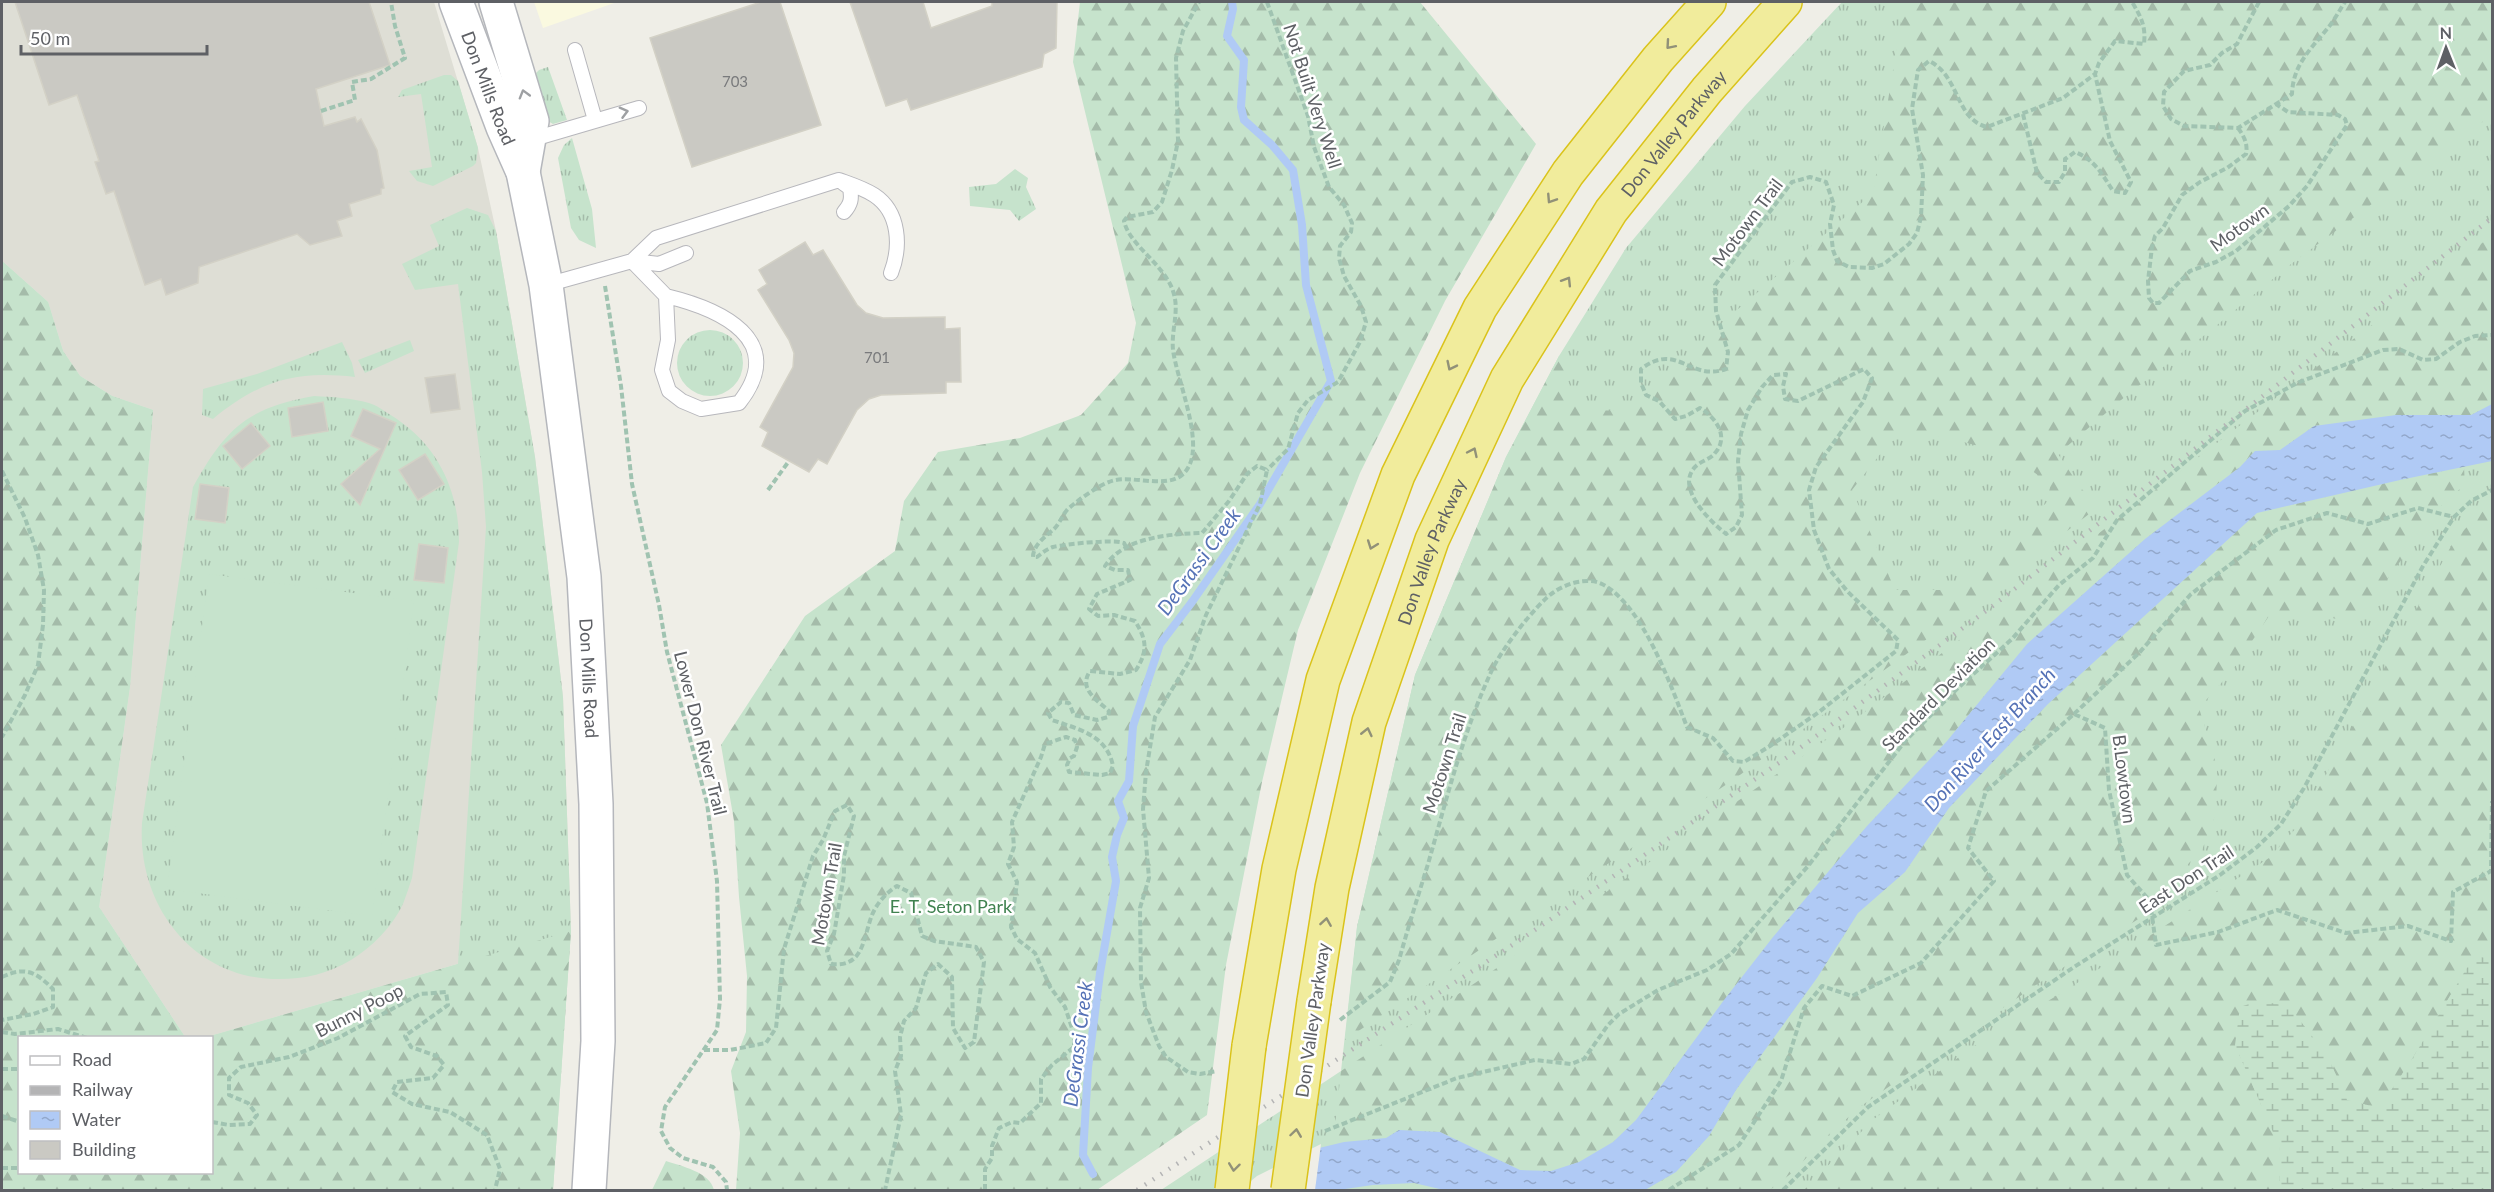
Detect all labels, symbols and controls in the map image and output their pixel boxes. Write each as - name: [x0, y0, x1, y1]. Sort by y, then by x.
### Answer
- scale bar: [21, 18, 207, 56]
- north arrow: [2416, 18, 2476, 78]
- street label: Not Built Very Well: [1279, 21, 1347, 171]
- text: N: [2439, 23, 2452, 42]
- text: 50 m: [30, 27, 70, 49]
- street label: Don Mills Road: [457, 28, 521, 148]
- one-way arrow: [1666, 38, 1677, 49]
- street label: Don Valley Parkway: [1616, 65, 1731, 201]
- house number: 703: [722, 72, 748, 90]
- one-way arrow: [519, 89, 531, 100]
- one-way arrow: [618, 107, 629, 119]
- street label: Motown Trail: [1707, 174, 1787, 270]
- one-way arrow: [1547, 193, 1558, 204]
- street label: Motown: [2205, 198, 2273, 256]
- one-way arrow: [1560, 277, 1572, 287]
- house number: 701: [864, 348, 890, 366]
- one-way arrow: [1447, 360, 1458, 371]
- one-way arrow: [1465, 447, 1477, 458]
- street label: Don Valley Parkway: [1392, 474, 1471, 628]
- water label: DeGrassi Creek: [1151, 503, 1245, 619]
- one-way arrow: [1367, 539, 1380, 550]
- street label: Don Mills Road: [575, 618, 604, 739]
- street label: Standard Deviation: [1877, 633, 1999, 755]
- street label: Lower Don River Trail: [670, 649, 732, 817]
- water label: Don River East Branch: [1918, 662, 2060, 816]
- street label: Motown Trail: [1418, 710, 1470, 816]
- one-way arrow: [1360, 727, 1373, 737]
- street label: B.Lowtown: [2109, 733, 2141, 825]
- street label: East Don Trail: [2134, 840, 2238, 918]
- street label: Motown Trail: [806, 841, 846, 947]
- park label: E. T. Seton Park: [890, 895, 1013, 917]
- one-way arrow: [1320, 918, 1332, 927]
- street label: Don Valley Parkway: [1290, 941, 1334, 1099]
- street label: Bunny Poop: [311, 978, 407, 1042]
- water label: DeGrassi Creek: [1057, 979, 1097, 1108]
- legend: [18, 1036, 213, 1174]
- text: Road: [72, 1048, 112, 1070]
- text: Railway: [72, 1078, 133, 1100]
- text: Water: [72, 1108, 121, 1130]
- one-way arrow: [1289, 1128, 1302, 1137]
- text: Building: [72, 1138, 136, 1160]
- one-way arrow: [1229, 1162, 1241, 1172]

